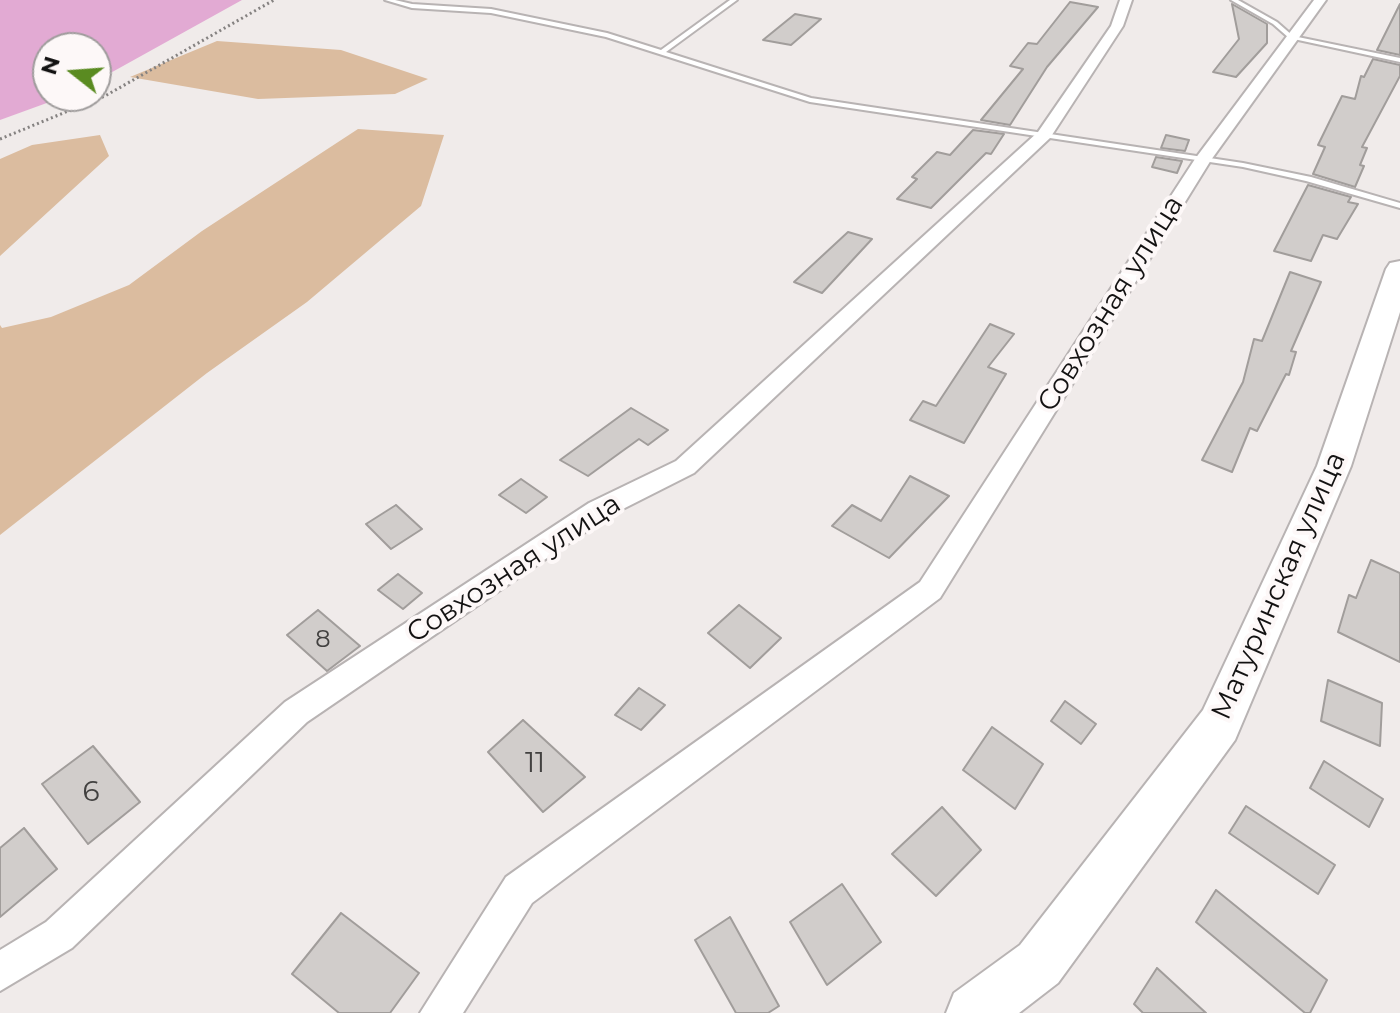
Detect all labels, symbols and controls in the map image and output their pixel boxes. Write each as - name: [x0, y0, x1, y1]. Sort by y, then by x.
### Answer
- north arrow: [32, 32, 112, 112]
- text: N: [35, 53, 66, 78]
- street label: Совхозная улица: [1031, 190, 1191, 418]
- street label: Матуринская улица: [1205, 447, 1353, 725]
- street label: Совхозная улица: [401, 487, 627, 651]
- house number: 8: [315, 626, 331, 654]
- house number: 11: [525, 747, 545, 781]
- house number: 6: [82, 776, 100, 810]

